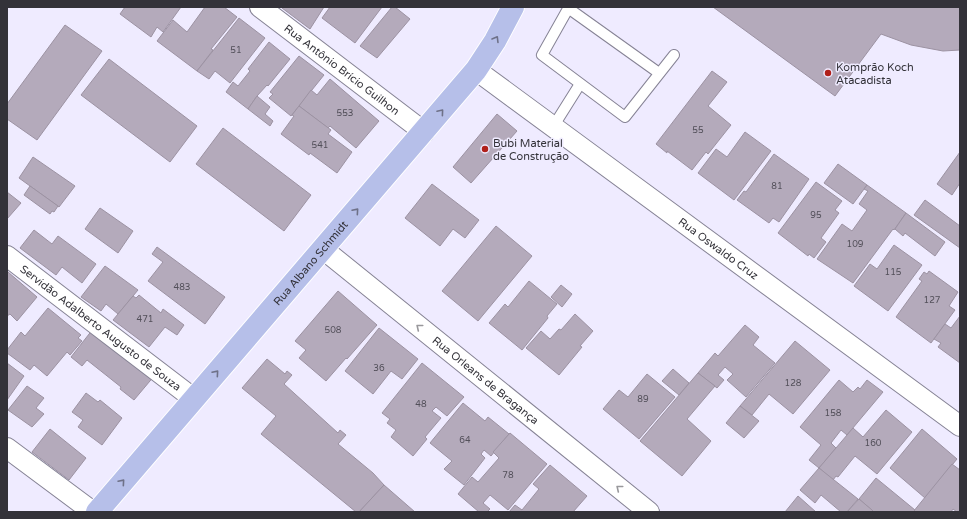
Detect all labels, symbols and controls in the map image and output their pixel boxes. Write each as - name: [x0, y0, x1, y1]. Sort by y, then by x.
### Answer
- street label: Rua Antônio Brício Guilhon: [282, 21, 402, 118]
- one-way arrow: [491, 36, 498, 43]
- house number: 51: [230, 45, 242, 56]
- place label: Komprão Koch Atacadista: [836, 61, 914, 87]
- marker: Komprão Koch Atacadista: [823, 68, 833, 78]
- house number: 553: [337, 108, 353, 119]
- one-way arrow: [436, 110, 443, 117]
- house number: 55: [692, 125, 704, 136]
- place label: Bubi Material de Construção: [493, 137, 569, 163]
- house number: 541: [312, 140, 328, 151]
- marker: Bubi Material de Construção: [480, 144, 490, 154]
- house number: 81: [771, 181, 783, 192]
- one-way arrow: [351, 208, 358, 216]
- house number: 95: [810, 210, 822, 221]
- street label: Rua Oswaldo Cruz: [676, 215, 761, 282]
- street label: Rua Albano Schmidt: [271, 218, 350, 308]
- house number: 109: [847, 239, 864, 250]
- street label: Servidão Adalberto Augusto de Souza: [18, 262, 184, 393]
- house number: 115: [885, 267, 902, 278]
- house number: 483: [174, 282, 190, 293]
- house number: 127: [924, 295, 941, 306]
- house number: 471: [137, 314, 153, 325]
- one-way arrow: [417, 324, 424, 331]
- house number: 508: [325, 325, 342, 336]
- street label: Rua Orleans de Bragança: [430, 334, 541, 427]
- house number: 36: [373, 363, 385, 374]
- one-way arrow: [211, 370, 219, 378]
- house number: 128: [785, 378, 802, 389]
- house number: 89: [637, 394, 649, 405]
- house number: 48: [415, 399, 427, 410]
- house number: 158: [825, 408, 842, 419]
- house number: 64: [459, 435, 471, 446]
- house number: 160: [865, 438, 882, 449]
- house number: 78: [502, 470, 514, 481]
- one-way arrow: [118, 480, 125, 487]
- one-way arrow: [616, 485, 623, 492]

